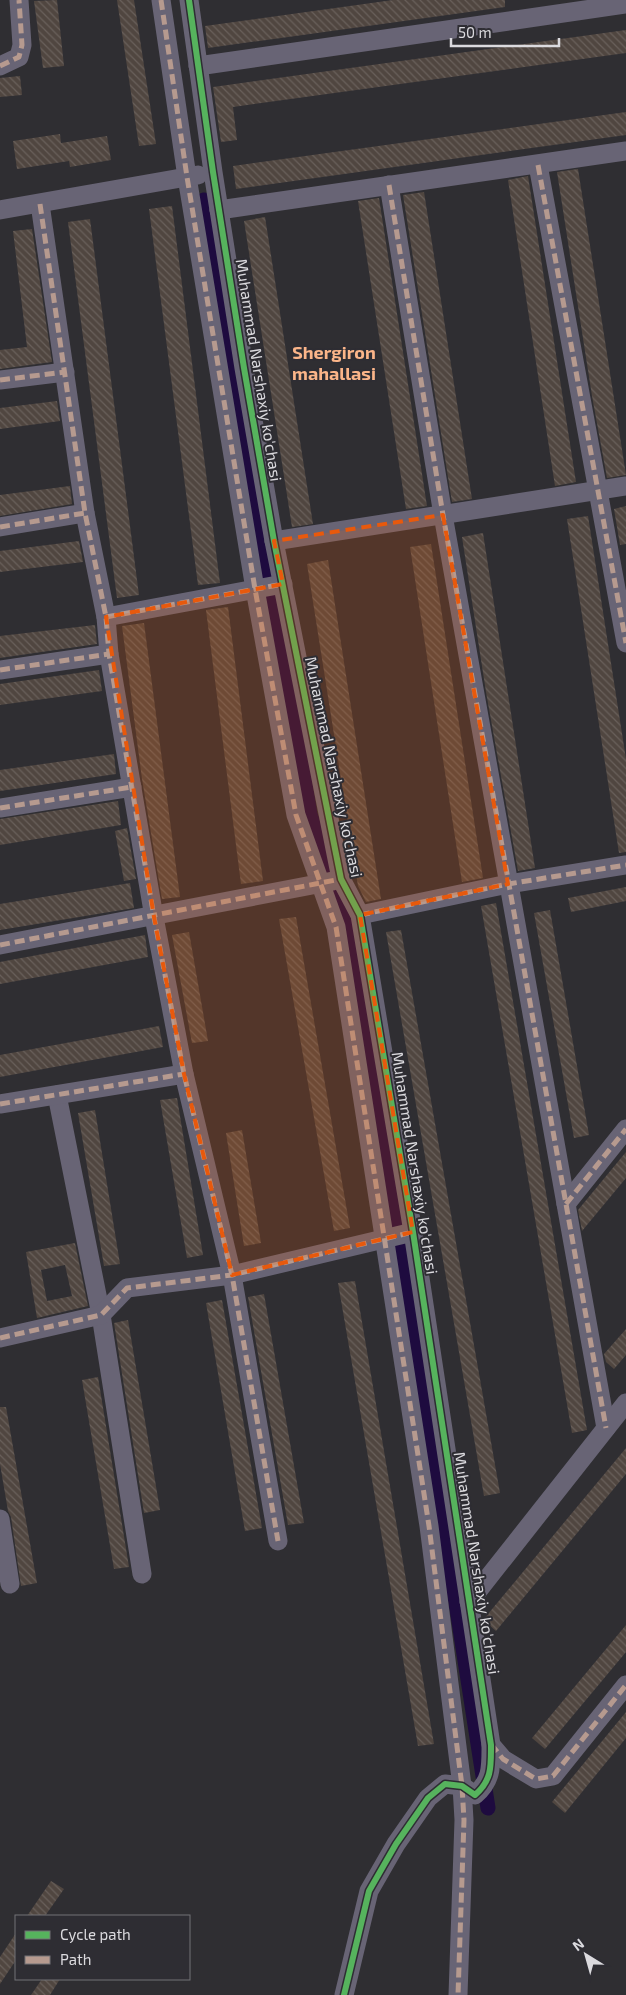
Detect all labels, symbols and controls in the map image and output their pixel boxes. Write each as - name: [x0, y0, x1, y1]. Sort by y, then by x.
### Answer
- scale bar: [451, 15, 558, 47]
- text: 50 m: [458, 23, 492, 41]
- street label: Muhammad Narshaxiy ko'chasi: [232, 257, 287, 483]
- district label: Shergiron mahallasi: [292, 341, 376, 384]
- street label: Muhammad Narshaxiy ko'chasi: [302, 655, 367, 879]
- street label: Muhammad Narshaxiy ko'chasi: [388, 1050, 443, 1276]
- street label: Muhammad Narshaxiy ko'chasi: [450, 1450, 505, 1676]
- legend: [15, 1915, 190, 1980]
- text: Cycle path: [60, 1925, 131, 1943]
- north arrow: [561, 1930, 611, 1980]
- text: N: [569, 1934, 587, 1954]
- text: Path: [60, 1950, 91, 1968]

